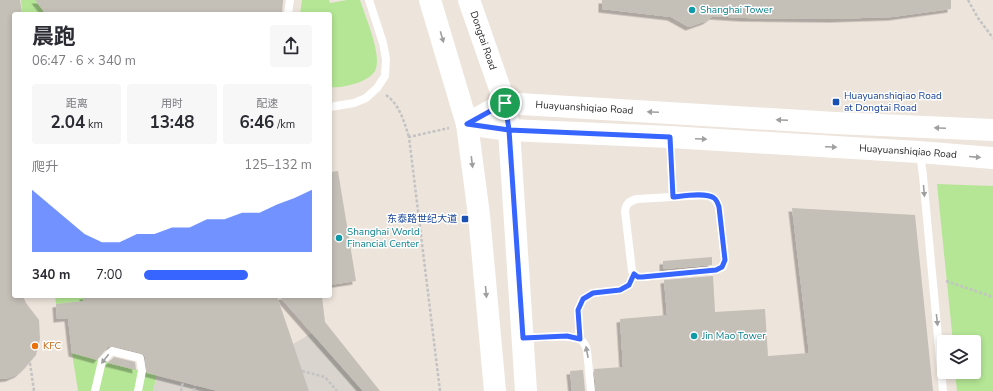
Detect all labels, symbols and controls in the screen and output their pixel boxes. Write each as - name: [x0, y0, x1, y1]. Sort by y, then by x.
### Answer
- place label: Shanghai Tower: [700, 3, 773, 17]
- marker: Shanghai Tower: [687, 5, 697, 15]
- street label: Dongtai Road: [466, 9, 500, 72]
- text: 晨跑: [32, 22, 76, 52]
- button: share: [270, 25, 312, 67]
- one-way arrow: [439, 31, 445, 44]
- text: 06:47 · 6 × 340 m: [32, 52, 136, 70]
- pin: [488, 86, 522, 120]
- place label: Huayuanshiqiao Road at Dongtai Road: [844, 89, 942, 115]
- icon: arrive: [494, 92, 516, 114]
- text: 距离: [66, 96, 88, 111]
- text: 用时: [161, 96, 183, 111]
- text: 配速: [256, 96, 278, 111]
- marker: Huayuanshiqiao Road at Dongtai Road: [831, 97, 841, 107]
- street label: Huayuanshiqiao Road: [535, 98, 634, 118]
- one-way arrow: [646, 109, 659, 115]
- text: 2.04: [50, 111, 85, 134]
- text: 13:48: [149, 111, 195, 134]
- text: 6:46: [240, 111, 274, 134]
- one-way arrow: [776, 116, 788, 123]
- text: km: [85, 117, 103, 132]
- text: /km: [274, 117, 295, 132]
- one-way arrow: [934, 124, 946, 131]
- one-way arrow: [695, 136, 707, 143]
- street label: Huayuanshiqiao Road: [859, 141, 958, 162]
- one-way arrow: [825, 143, 837, 150]
- one-way arrow: [969, 153, 981, 160]
- text: 125–132 m: [244, 156, 312, 174]
- one-way arrow: [469, 156, 475, 168]
- text: 爬升: [32, 158, 58, 176]
- one-way arrow: [921, 185, 928, 197]
- place label: 东泰路世纪大道: [387, 212, 457, 226]
- marker: 东泰路世纪大道: [460, 214, 470, 224]
- place label: Shanghai World Financial Center: [347, 225, 420, 251]
- marker: Shanghai World Financial Center: [334, 233, 344, 243]
- text: 340 m: [32, 266, 70, 284]
- text: 7:00: [96, 266, 122, 284]
- one-way arrow: [482, 286, 489, 298]
- one-way arrow: [933, 314, 940, 326]
- place label: Jin Mao Tower: [701, 329, 766, 343]
- marker: Jin Mao Tower: [689, 331, 699, 341]
- map controls: [937, 335, 981, 379]
- button: layers: [937, 335, 981, 379]
- place label: KFC: [43, 339, 62, 353]
- marker: KFC: [30, 341, 40, 351]
- one-way arrow: [584, 346, 590, 359]
- one-way arrow: [101, 353, 110, 364]

